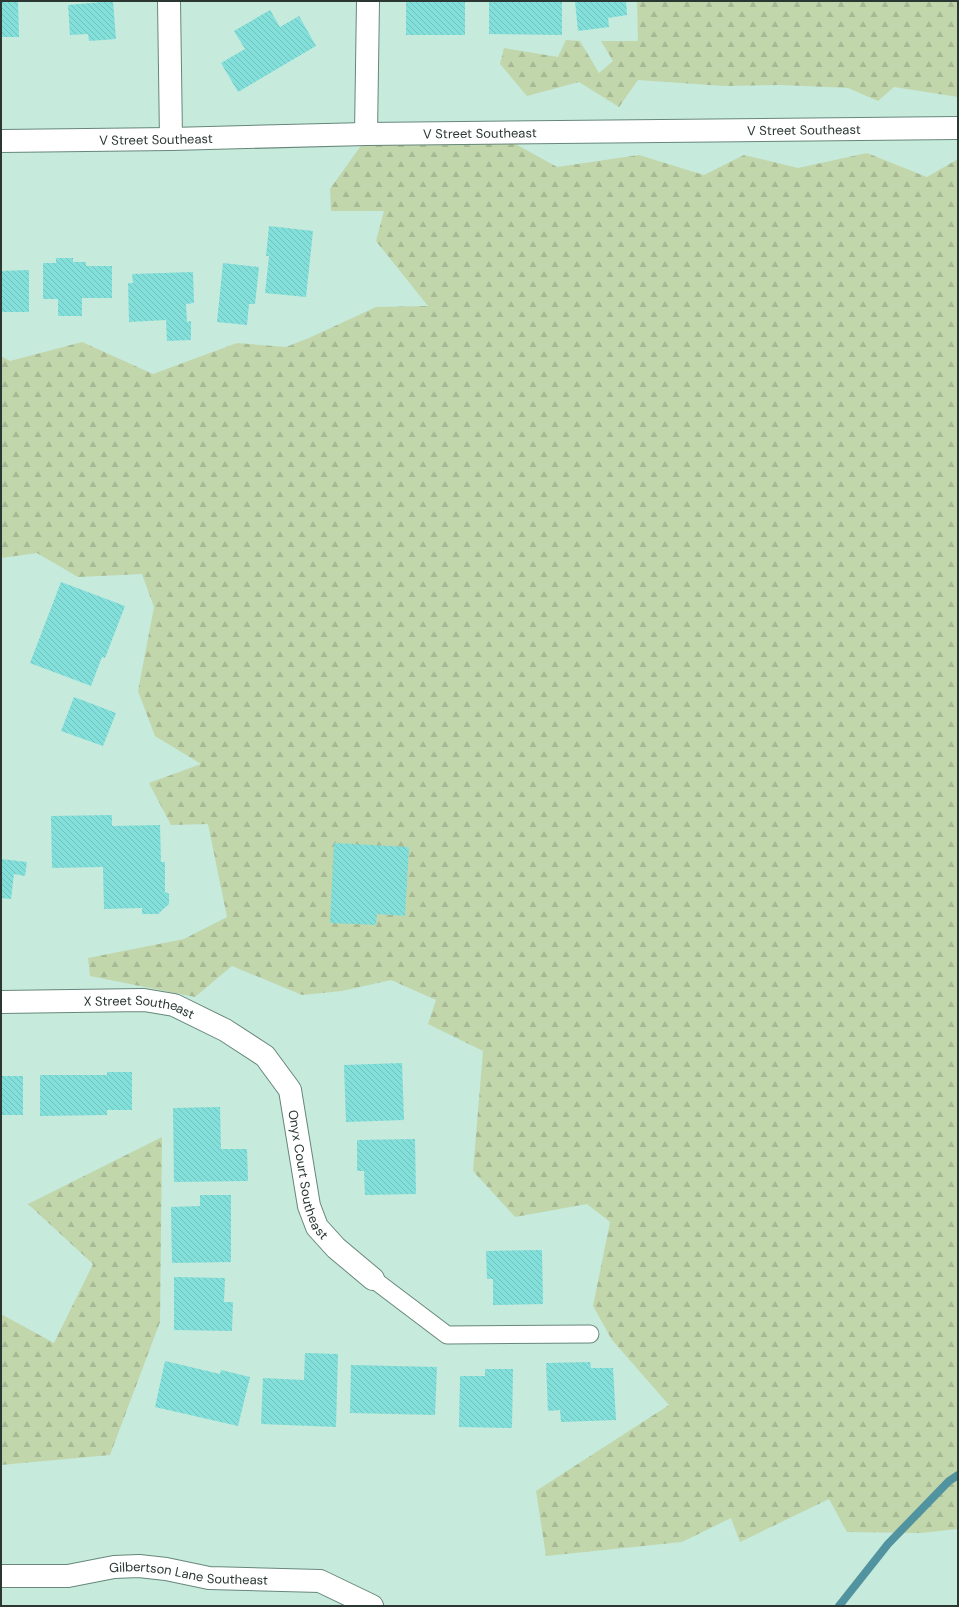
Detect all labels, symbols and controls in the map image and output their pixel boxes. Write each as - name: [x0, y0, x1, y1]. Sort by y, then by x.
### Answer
- street label: V Street Southeast: [747, 121, 861, 139]
- street label: V Street Southeast: [423, 124, 537, 142]
- street label: V Street Southeast: [99, 130, 213, 149]
- street label: X Street Southeast: [83, 992, 197, 1023]
- street label: Onyx Court Southeast: [284, 1109, 332, 1243]
- street label: Gilbertson Lane Southeast: [109, 1558, 268, 1589]

